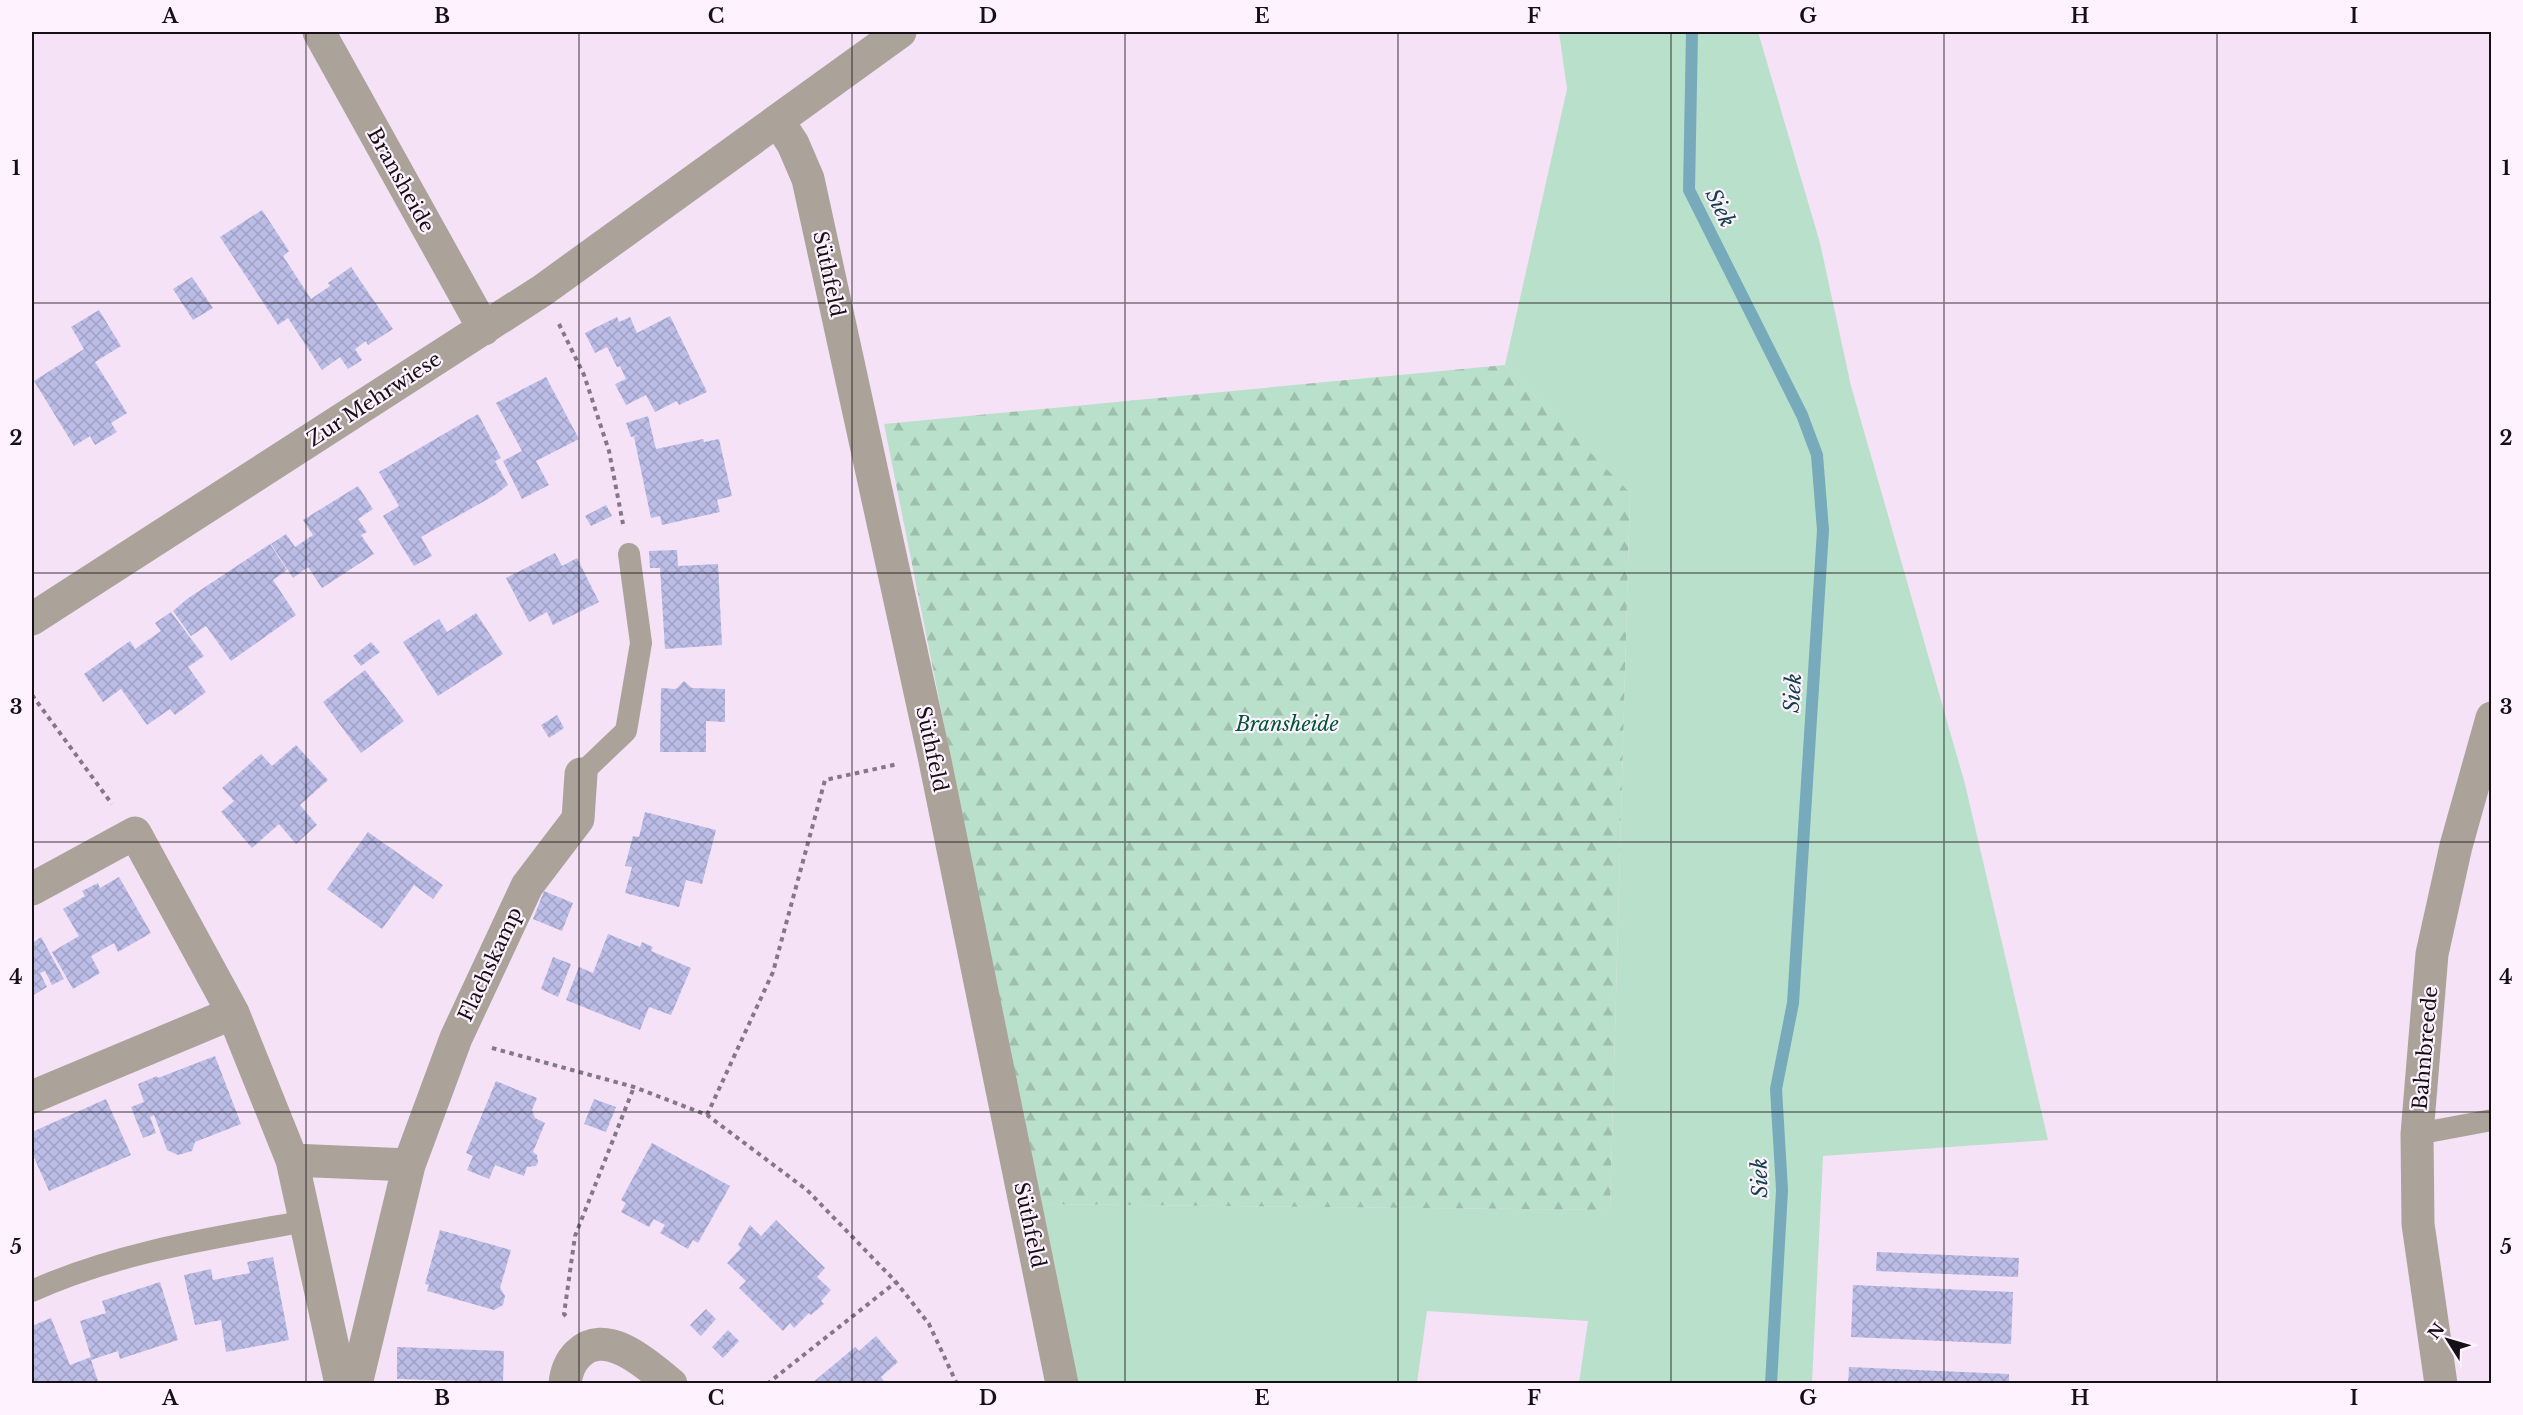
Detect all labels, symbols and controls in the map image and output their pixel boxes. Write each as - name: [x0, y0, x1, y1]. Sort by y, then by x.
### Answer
- text: A: [161, 4, 179, 28]
- text: B: [434, 4, 450, 28]
- text: C: [708, 4, 724, 28]
- text: D: [979, 4, 997, 28]
- text: E: [1254, 4, 1270, 28]
- text: F: [1527, 4, 1541, 28]
- text: G: [1799, 4, 1817, 28]
- text: H: [2071, 4, 2090, 28]
- text: I: [2350, 4, 2358, 28]
- street label: Bransheide: [362, 124, 440, 236]
- text: 1: [12, 156, 21, 180]
- text: 1: [2502, 156, 2511, 180]
- water label: Siek: [1700, 184, 1740, 232]
- street label: Süthfeld: [808, 229, 850, 319]
- street label: Zur Mehrwiese: [302, 347, 446, 451]
- text: 2: [9, 426, 23, 450]
- text: 2: [2499, 426, 2513, 450]
- water label: Siek: [1779, 672, 1807, 714]
- text: 3: [10, 695, 22, 719]
- text: 3: [2500, 695, 2512, 719]
- street label: Süthfeld: [911, 704, 953, 794]
- park label: Bransheide: [1234, 712, 1339, 736]
- street label: Flachskamp: [453, 903, 527, 1025]
- text: 4: [9, 965, 23, 989]
- text: 4: [2499, 965, 2513, 989]
- street label: Bahnbreede: [2408, 985, 2442, 1111]
- water label: Siek: [1747, 1158, 1773, 1198]
- street label: Süthfeld: [1009, 1180, 1051, 1270]
- text: 5: [10, 1235, 22, 1259]
- text: 5: [2500, 1235, 2512, 1259]
- north arrow: [2418, 1310, 2478, 1370]
- text: N: [2424, 1319, 2449, 1343]
- text: A: [161, 1386, 179, 1410]
- text: B: [434, 1386, 450, 1410]
- text: C: [708, 1386, 724, 1410]
- text: D: [979, 1386, 997, 1410]
- text: E: [1254, 1386, 1270, 1410]
- text: F: [1527, 1386, 1541, 1410]
- text: G: [1799, 1386, 1817, 1410]
- text: H: [2071, 1386, 2090, 1410]
- text: I: [2350, 1386, 2358, 1410]

